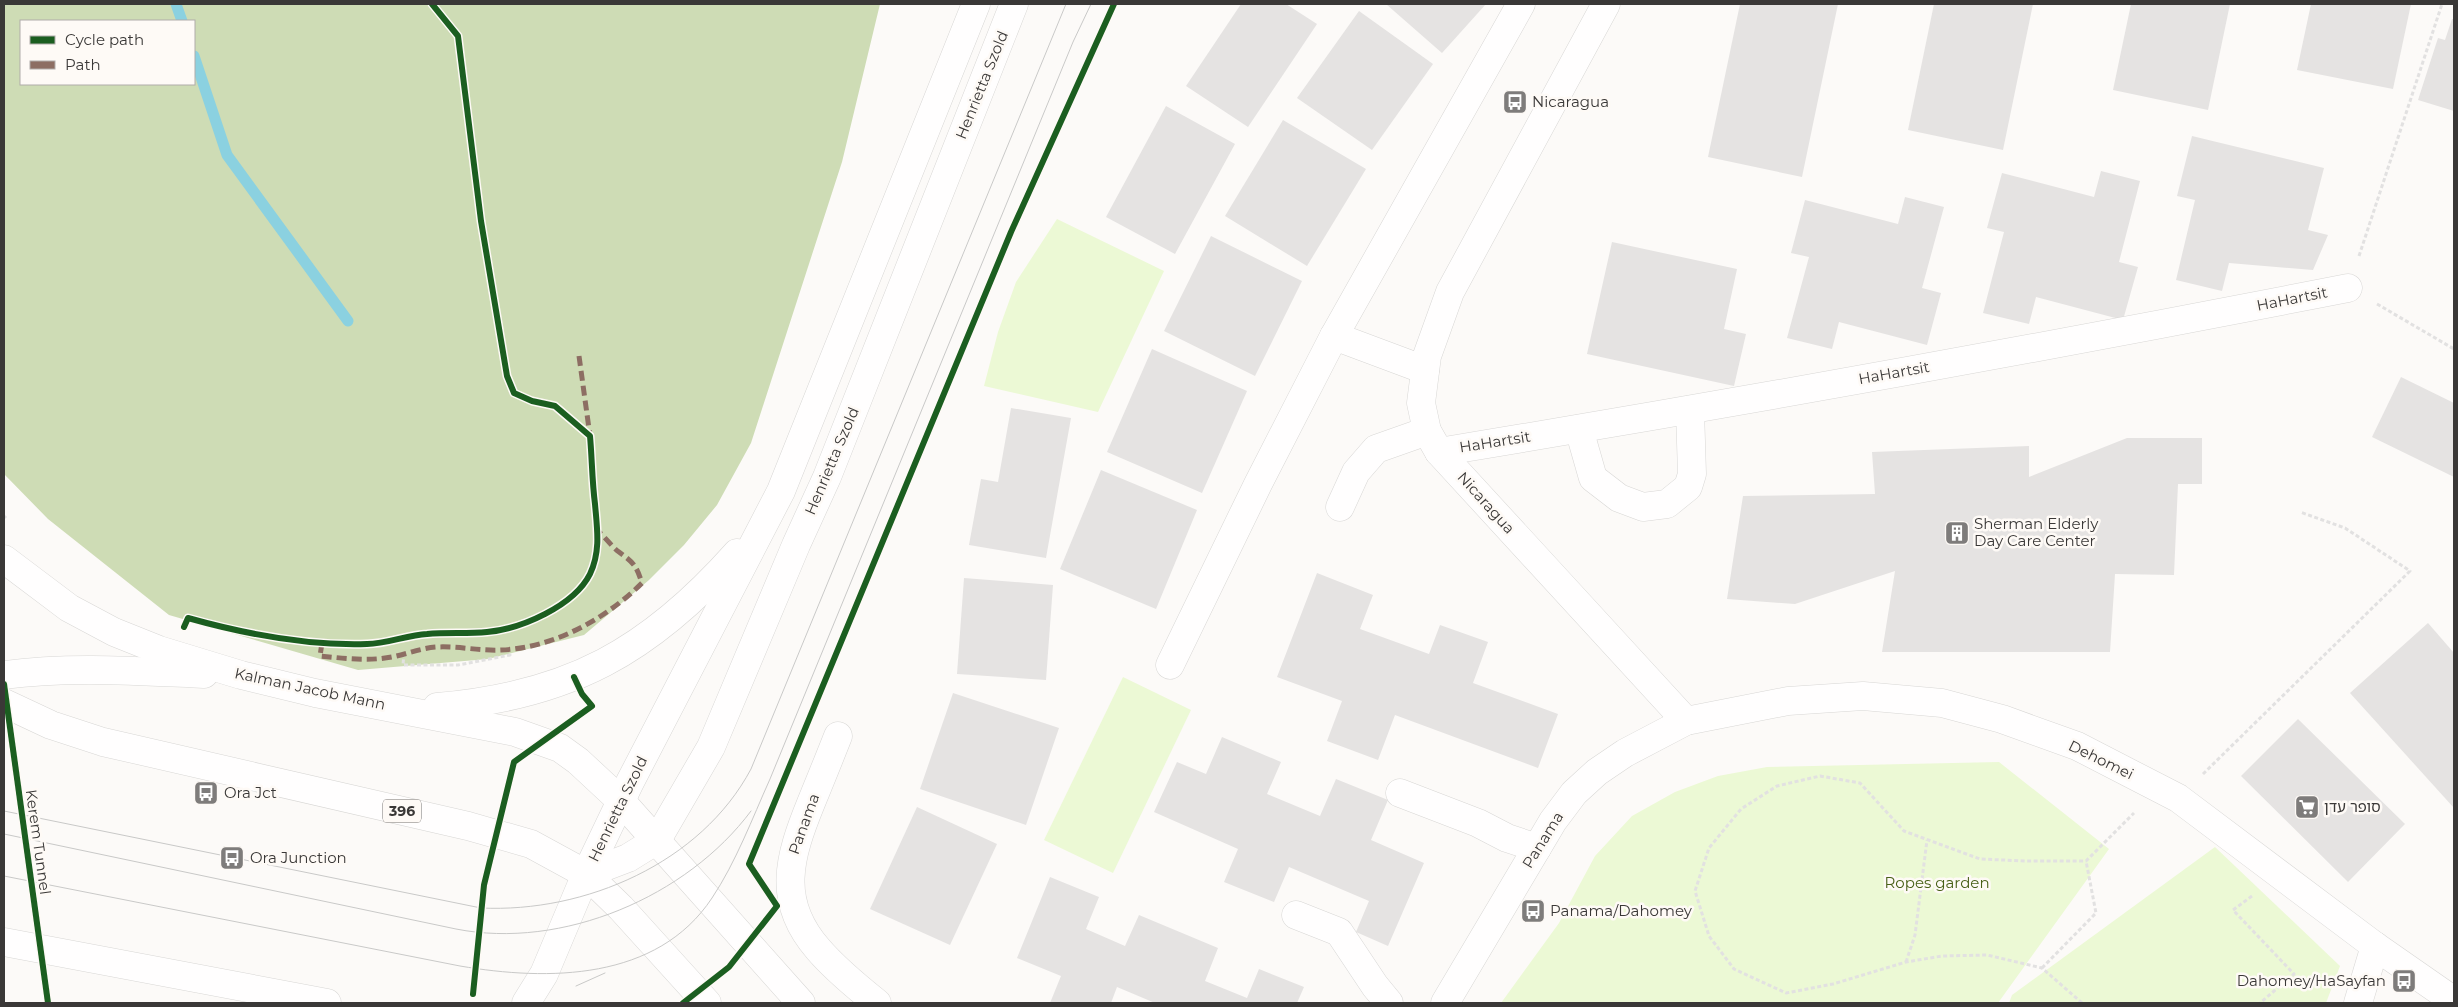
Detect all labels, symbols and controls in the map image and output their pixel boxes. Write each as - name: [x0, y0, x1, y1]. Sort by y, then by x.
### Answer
- legend: [20, 20, 195, 85]
- street label: Henrietta Szold: [951, 28, 1012, 142]
- text: Cycle path: [65, 30, 144, 49]
- text: Path: [65, 55, 101, 74]
- bus stop icon: Nicaragua: [1502, 89, 1528, 115]
- place label: Nicaragua: [1532, 92, 1609, 111]
- street label: HaHartsit: [2255, 282, 2329, 315]
- street label: HaHartsit: [1857, 357, 1931, 388]
- street label: Henrietta Szold: [800, 404, 863, 518]
- street label: HaHartsit: [1458, 427, 1532, 457]
- street label: Nicaragua: [1454, 468, 1519, 538]
- place label: Sherman Elderly Day Care Center: [1974, 514, 2099, 550]
- building icon: Sherman Elderly Day Care Center: [1944, 520, 1970, 546]
- street label: Kalman Jacob Mann: [233, 663, 387, 714]
- street label: Dehomei: [2066, 736, 2137, 783]
- street label: Henrietta Szold: [584, 753, 651, 865]
- bus stop icon: Ora Jct: [193, 780, 219, 806]
- place label: Ora Jct: [224, 783, 277, 802]
- street label: Kerem Tunnel: [22, 788, 55, 896]
- street label: Panama: [784, 791, 823, 857]
- supermarket icon: סופר עדן: [2294, 794, 2320, 820]
- place label: סופר עדן: [2324, 797, 2381, 816]
- road number: 396: [383, 799, 421, 822]
- street label: Panama: [1518, 808, 1567, 872]
- bus stop icon: Ora Junction: [219, 845, 245, 871]
- place label: Ora Junction: [250, 848, 347, 867]
- park label: Ropes garden: [1884, 873, 1990, 892]
- bus stop icon: Panama/Dahomey: [1520, 898, 1546, 924]
- place label: Panama/Dahomey: [1550, 901, 1693, 920]
- bus stop icon: Dahomey/HaSayfan: [2391, 968, 2417, 994]
- place label: Dahomey/HaSayfan: [2237, 971, 2386, 990]

